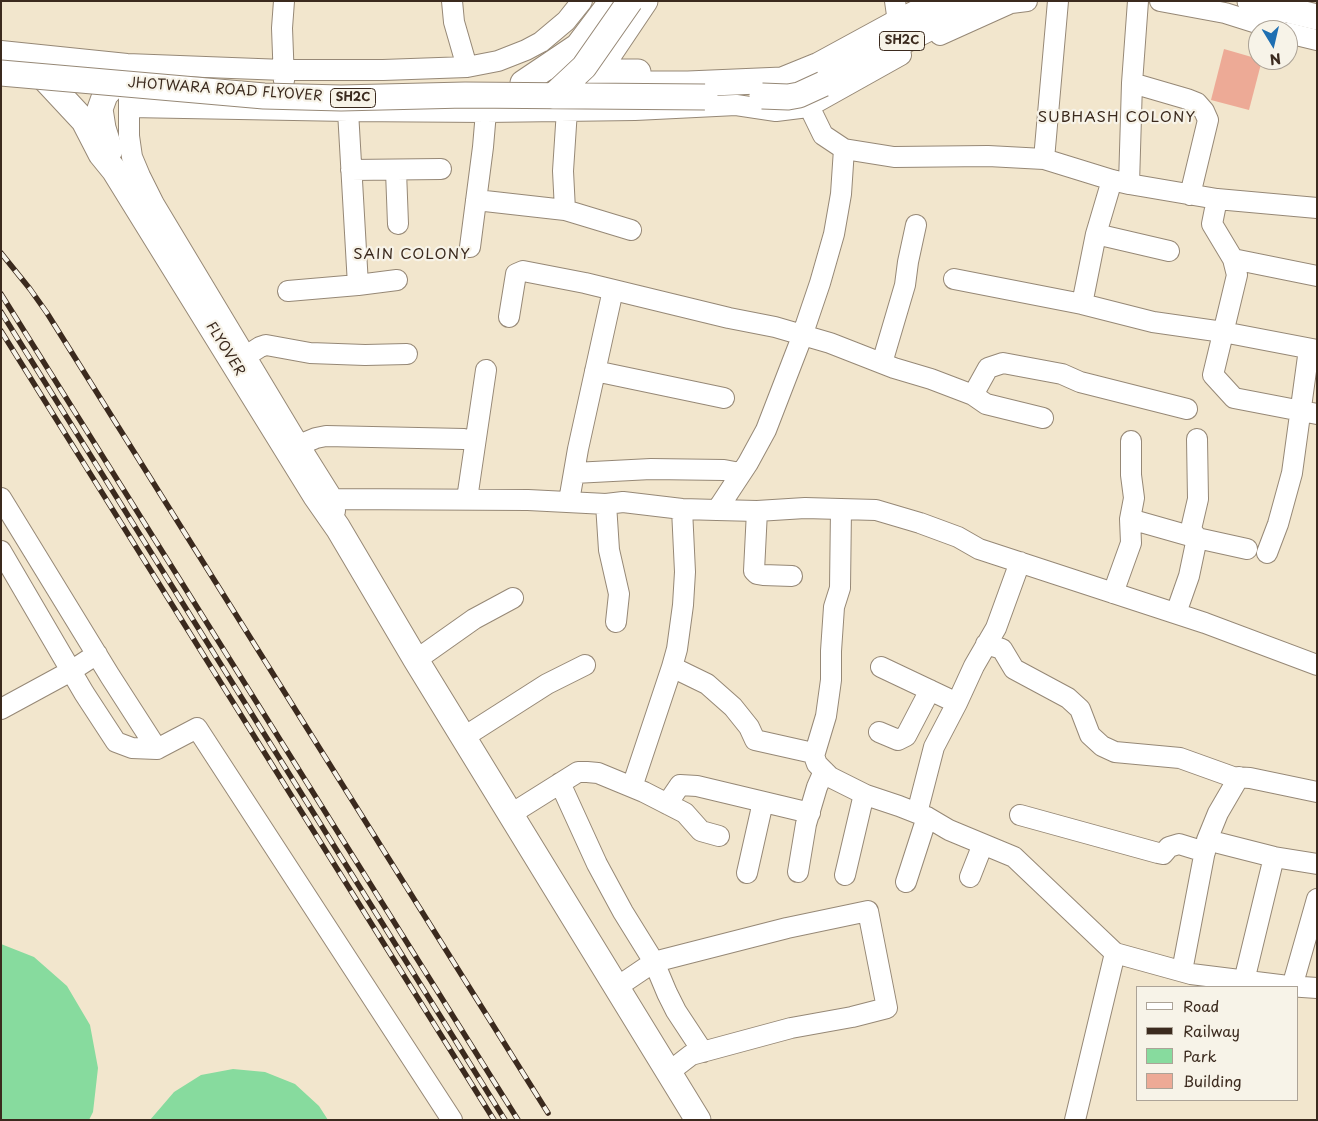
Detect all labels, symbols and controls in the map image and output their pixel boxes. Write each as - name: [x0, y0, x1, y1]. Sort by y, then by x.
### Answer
- north arrow: [1248, 20, 1298, 70]
- road number: SH2C: [880, 31, 924, 50]
- text: N: [1268, 48, 1282, 71]
- street label: JHOTWARA ROAD FLYOVER: [127, 75, 323, 105]
- road number: SH2C: [330, 89, 376, 108]
- district label: SUBHASH COLONY: [1036, 109, 1198, 127]
- district label: SAIN COLONY: [352, 246, 472, 264]
- street label: FLYOVER: [202, 319, 248, 379]
- legend: [1136, 986, 1298, 1101]
- text: Road: [1183, 994, 1219, 1017]
- text: Railway: [1183, 1019, 1240, 1042]
- text: Park: [1183, 1044, 1217, 1067]
- text: Building: [1183, 1069, 1242, 1092]

